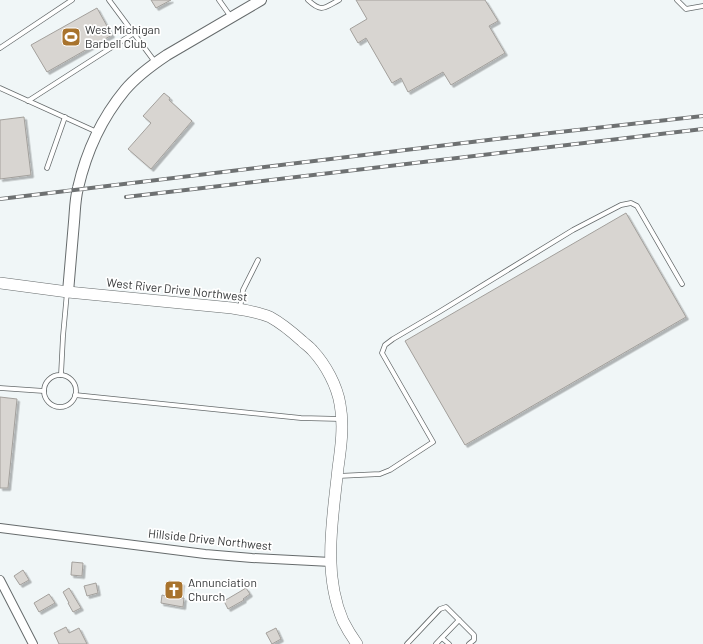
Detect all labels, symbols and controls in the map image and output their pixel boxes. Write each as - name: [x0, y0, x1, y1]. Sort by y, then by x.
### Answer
- place label: West Michigan Barbell Club: [85, 22, 160, 50]
- sports icon: West Michigan Barbell Club: [60, 26, 82, 48]
- street label: West River Drive Northwest: [106, 275, 248, 303]
- street label: Hillside Drive Northwest: [147, 526, 273, 552]
- place label: Annunciation Church: [188, 575, 257, 603]
- church icon: Annunciation Church: [163, 579, 185, 601]

